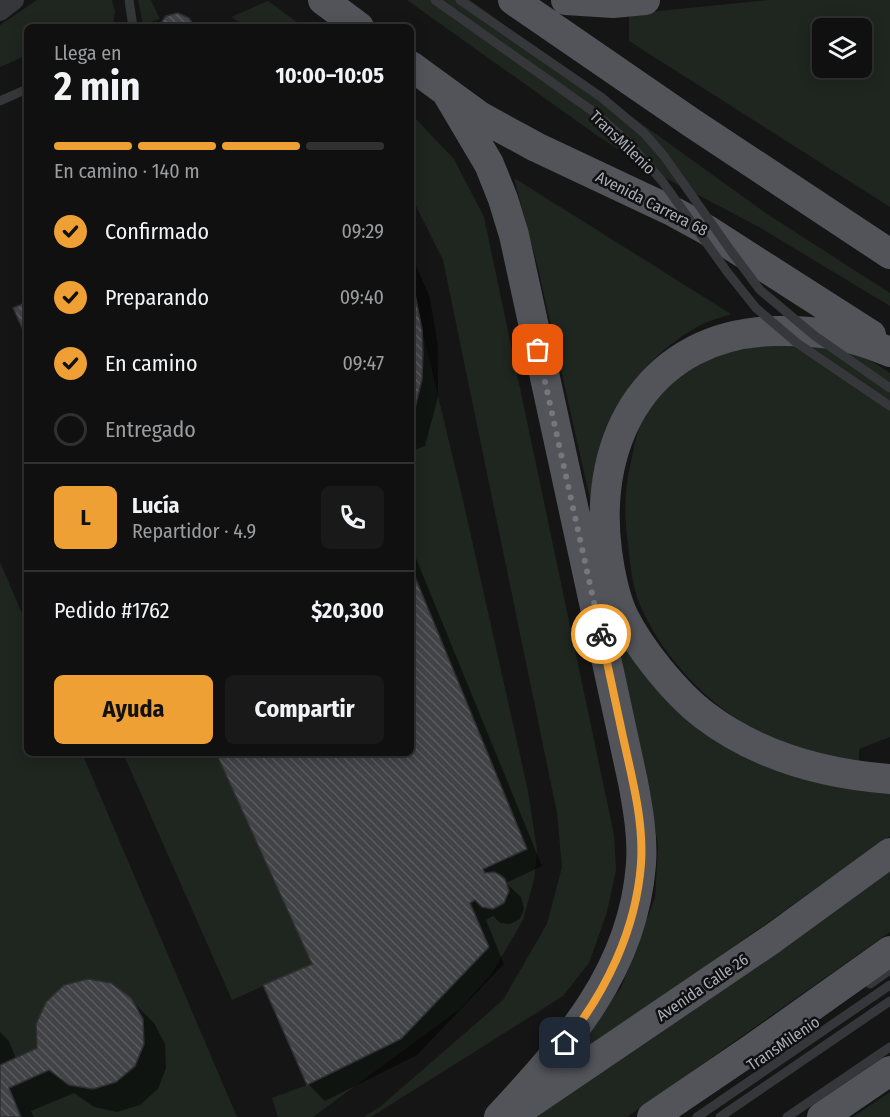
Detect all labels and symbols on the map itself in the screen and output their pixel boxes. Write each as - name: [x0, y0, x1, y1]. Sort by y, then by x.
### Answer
- street label: TransMilenio: [586, 107, 659, 178]
- street label: Avenida Carrera 68: [593, 167, 711, 240]
- pin: [512, 324, 563, 375]
- courier: [571, 604, 631, 664]
- street label: Avenida Calle 26: [653, 950, 752, 1025]
- street label: TransMilenio: [743, 1012, 823, 1075]
- pin: [539, 1017, 590, 1068]

